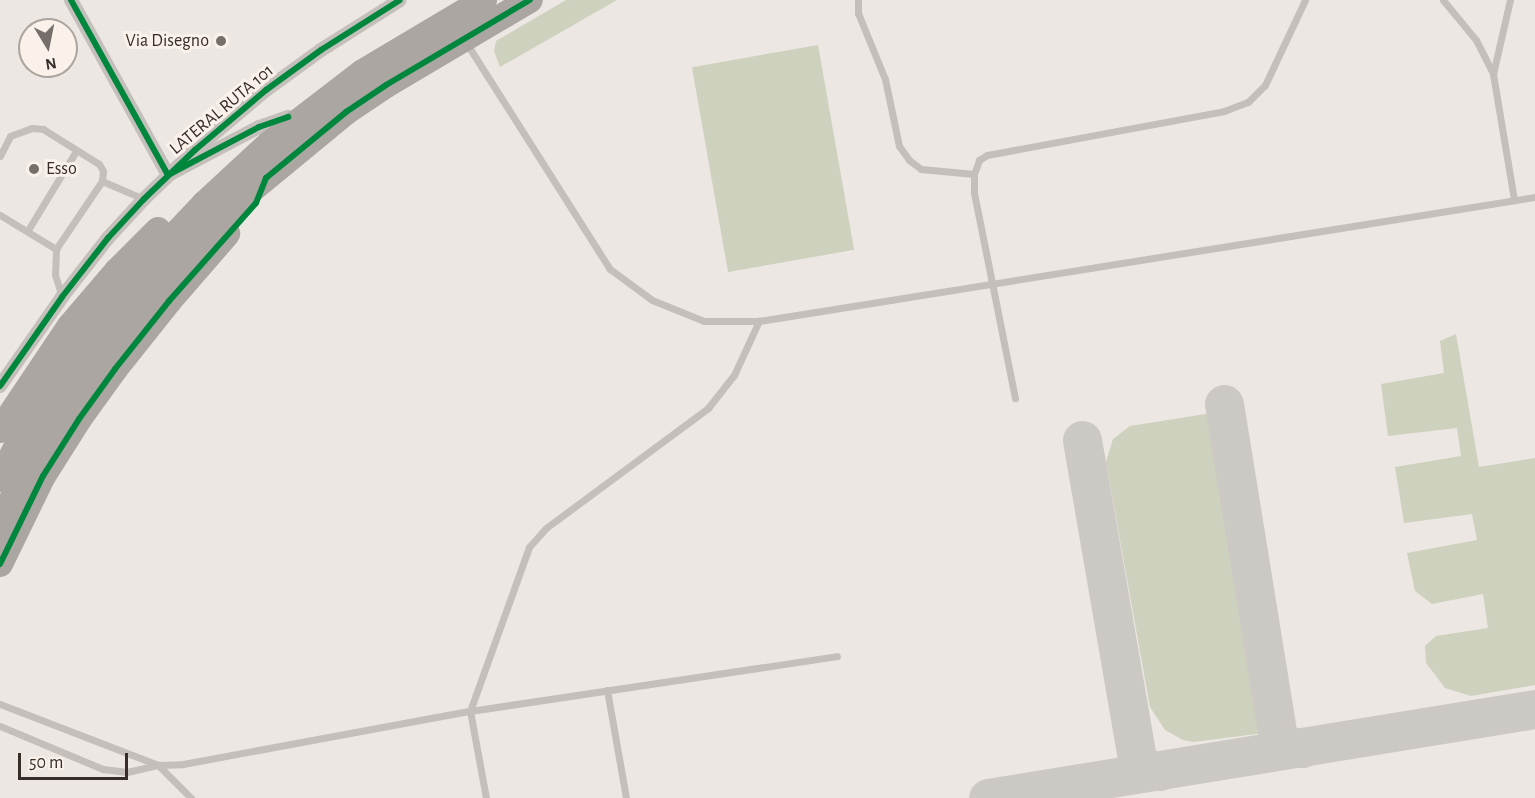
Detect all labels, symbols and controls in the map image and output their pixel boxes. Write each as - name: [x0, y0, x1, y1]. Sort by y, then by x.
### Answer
- north arrow: [18, 18, 78, 78]
- place label: Via Disegno: [126, 30, 209, 52]
- marker: Via Disegno: [214, 34, 228, 48]
- text: N: [44, 55, 58, 73]
- street label: LATERAL RUTA 101: [166, 60, 278, 160]
- place label: Esso: [46, 158, 77, 180]
- marker: Esso: [27, 162, 41, 176]
- scale bar: [21, 741, 130, 779]
- text: 50 m: [29, 754, 63, 772]

